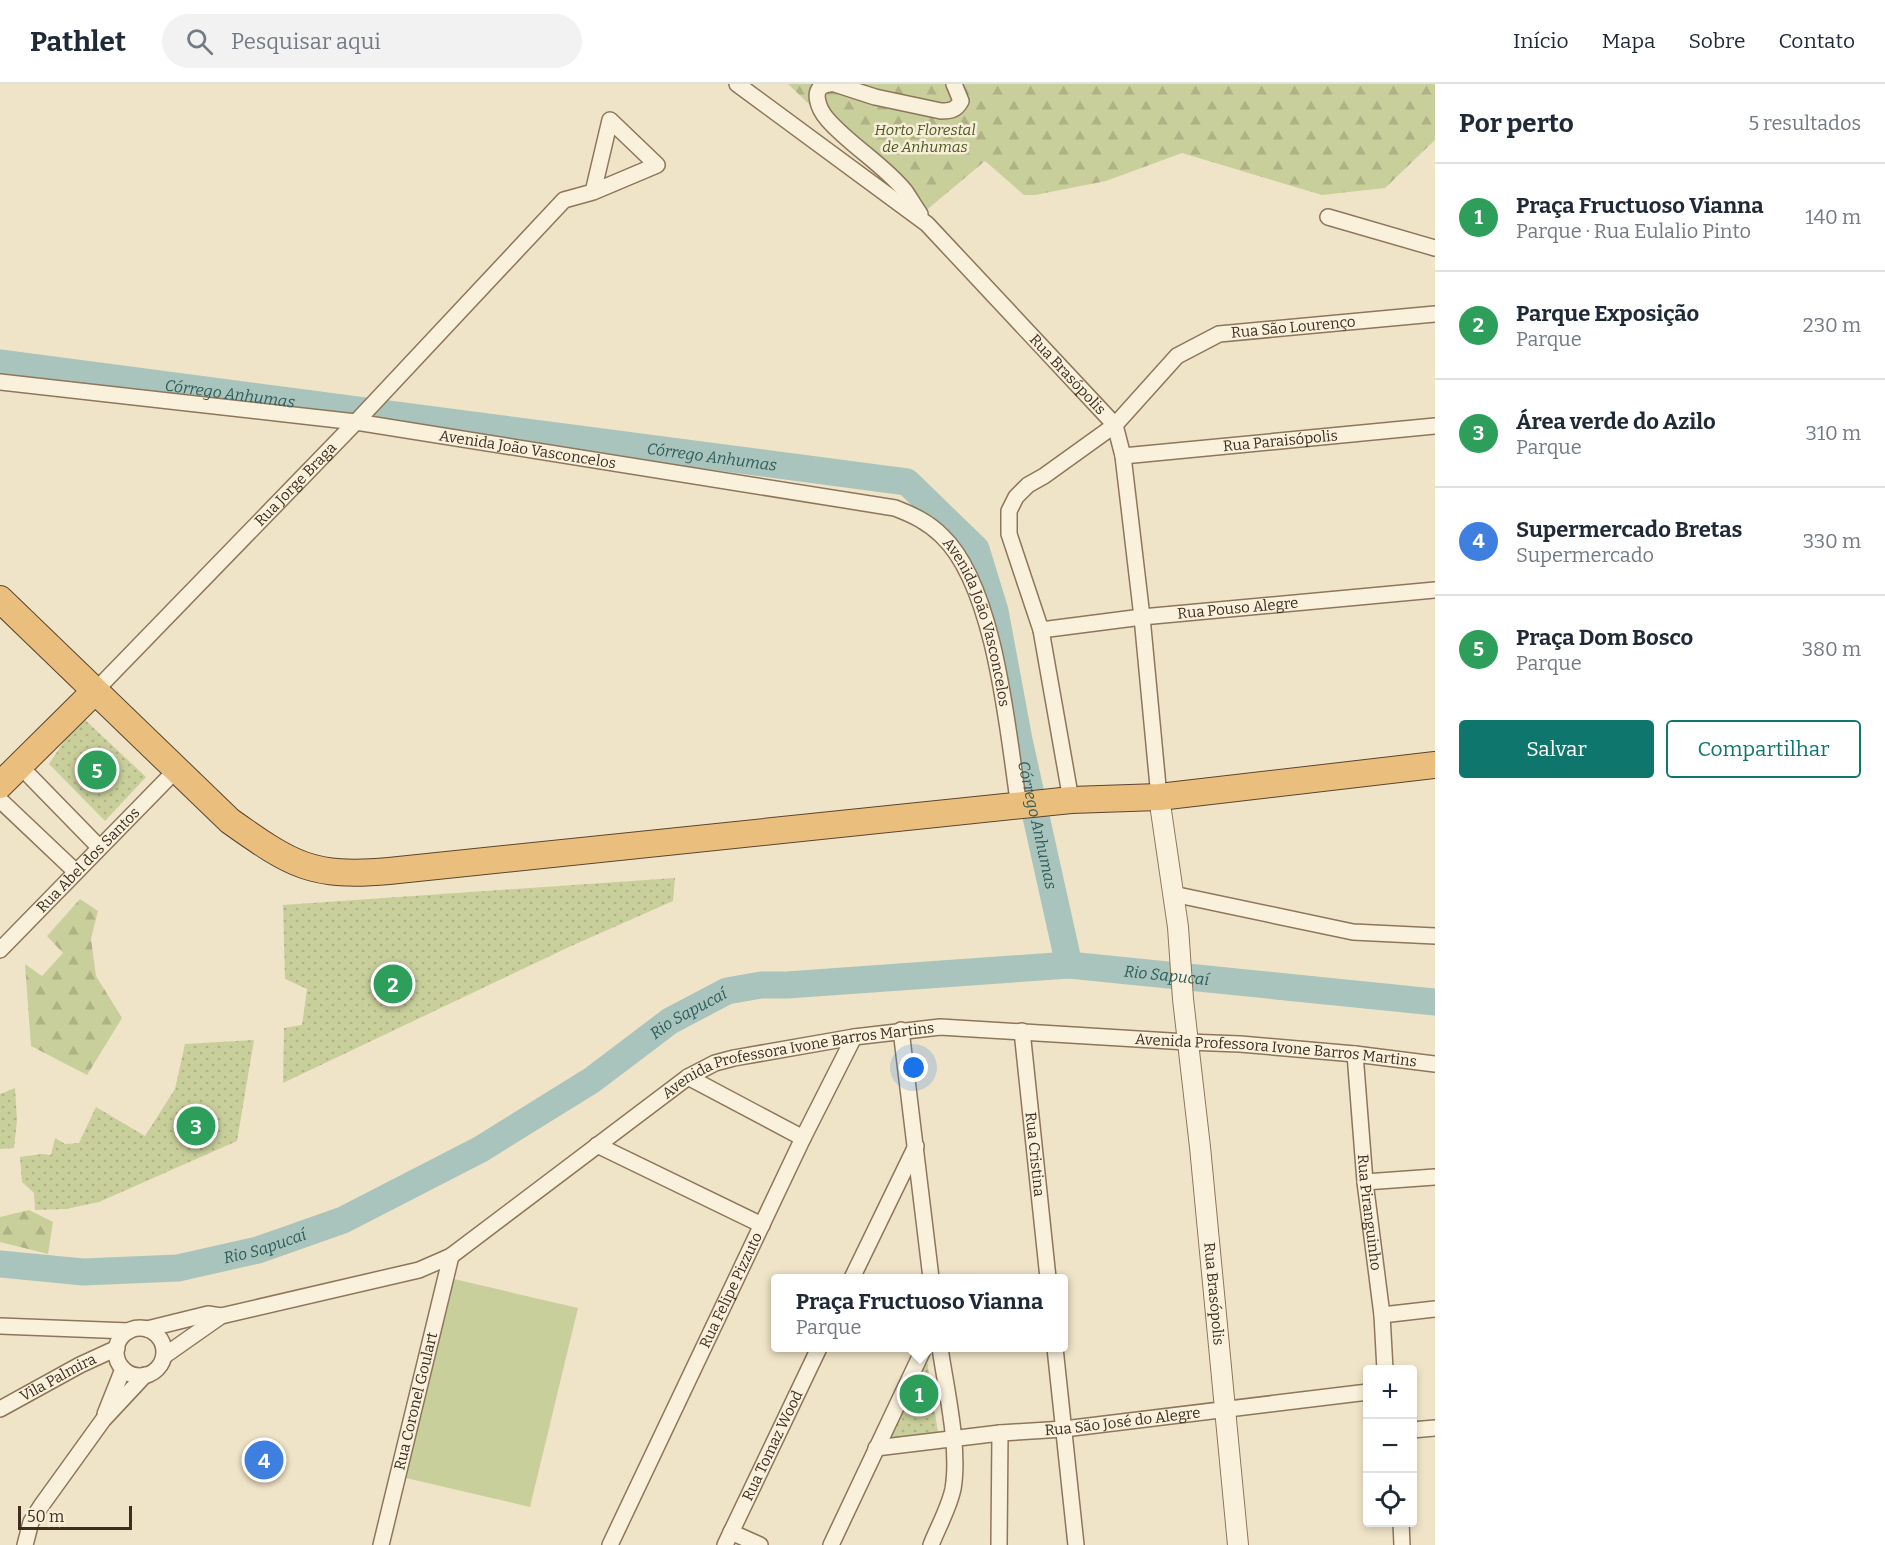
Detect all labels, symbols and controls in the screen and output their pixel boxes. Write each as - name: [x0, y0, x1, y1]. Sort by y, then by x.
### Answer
- search box: [162, 14, 582, 68]
- text: Pathlet: [30, 25, 126, 58]
- icon: search: [183, 25, 216, 58]
- text: Pesquisar aqui: [231, 28, 381, 55]
- text: Início: [1513, 28, 1569, 54]
- text: Mapa: [1602, 28, 1656, 54]
- text: Sobre: [1689, 28, 1745, 54]
- text: Contato: [1778, 28, 1855, 54]
- text: Por perto: [1459, 108, 1574, 139]
- text: 5 resultados: [1748, 111, 1861, 135]
- park label: Horto Florestal de Anhumas: [875, 121, 975, 156]
- text: Praça Fructuoso Vianna: [1516, 192, 1764, 219]
- text: 1: [1474, 205, 1483, 229]
- text: 140 m: [1805, 205, 1861, 229]
- text: Parque · Rua Eulalio Pinto: [1516, 219, 1751, 243]
- text: Parque Exposição: [1516, 300, 1699, 327]
- street label: Rua São Lourenço: [1230, 312, 1356, 342]
- text: 2: [1473, 313, 1484, 337]
- text: 230 m: [1803, 313, 1861, 337]
- text: Parque: [1516, 327, 1582, 351]
- street label: Rua Brasópolis: [1026, 331, 1110, 418]
- water label: Córrego Anhumas: [164, 376, 297, 412]
- text: Área verde do Azilo: [1516, 408, 1716, 435]
- text: 3: [1473, 421, 1484, 445]
- text: 310 m: [1806, 421, 1861, 445]
- street label: Avenida João Vasconcelos: [438, 426, 617, 472]
- street label: Rua Paraisópolis: [1222, 426, 1338, 455]
- text: Parque: [1516, 435, 1582, 459]
- street label: Rua Jorge Braga: [251, 439, 340, 530]
- water label: Córrego Anhumas: [646, 439, 778, 475]
- text: Supermercado Bretas: [1516, 516, 1742, 543]
- text: 4: [1472, 529, 1485, 553]
- text: 330 m: [1803, 529, 1861, 553]
- street label: Avenida João Vasconcelos: [939, 534, 1014, 708]
- text: Supermercado: [1516, 543, 1654, 567]
- street label: Rua Pouso Alegre: [1177, 594, 1299, 623]
- text: Praça Dom Bosco: [1516, 624, 1693, 651]
- text: 5: [1473, 637, 1484, 661]
- text: 380 m: [1802, 637, 1861, 661]
- text: Parque: [1516, 651, 1582, 675]
- button: Salvar: [1459, 720, 1654, 778]
- button: Compartilhar: [1666, 720, 1861, 778]
- pin: 5: [78, 748, 116, 792]
- water label: Córrego Anhumas: [1014, 759, 1061, 891]
- street label: Rua Abel dos Santos: [33, 804, 143, 916]
- pin: 2: [374, 962, 412, 1006]
- water label: Rio Sapucaí: [1123, 962, 1211, 989]
- water label: Rio Sapucaí: [646, 983, 731, 1043]
- street label: Avenida Professora Ivone Barros Martins: [658, 1019, 935, 1102]
- street label: Avenida Professora Ivone Barros Martins: [1134, 1030, 1418, 1071]
- your location: [899, 1053, 928, 1082]
- pin: 3: [176, 1104, 216, 1148]
- street label: Rua Cristina: [1022, 1111, 1048, 1198]
- street label: Rua Piranguinho: [1354, 1153, 1385, 1272]
- water label: Rio Sapucaí: [222, 1224, 310, 1267]
- street label: Rua Felipe Pizzuto: [696, 1229, 766, 1351]
- street label: Rua Brasópolis: [1200, 1242, 1228, 1346]
- popup: [771, 1274, 1068, 1352]
- text: Praça Fructuoso Vianna: [796, 1288, 1043, 1315]
- text: Parque: [796, 1315, 861, 1339]
- street label: Rua Coronel Goulart: [390, 1330, 441, 1472]
- street label: Vila Palmira: [17, 1350, 99, 1405]
- map controls: [1363, 1365, 1417, 1527]
- button: +: [1363, 1365, 1417, 1419]
- pin: 1: [900, 1372, 938, 1416]
- street label: Rua Tomaz Wood: [738, 1388, 806, 1504]
- street label: Rua São José do Alegre: [1044, 1403, 1201, 1439]
- button: −: [1363, 1419, 1417, 1473]
- pin: 4: [244, 1438, 284, 1482]
- button: locate: [1363, 1473, 1417, 1527]
- scale bar: [18, 1503, 132, 1530]
- text: 50 m: [27, 1507, 64, 1526]

